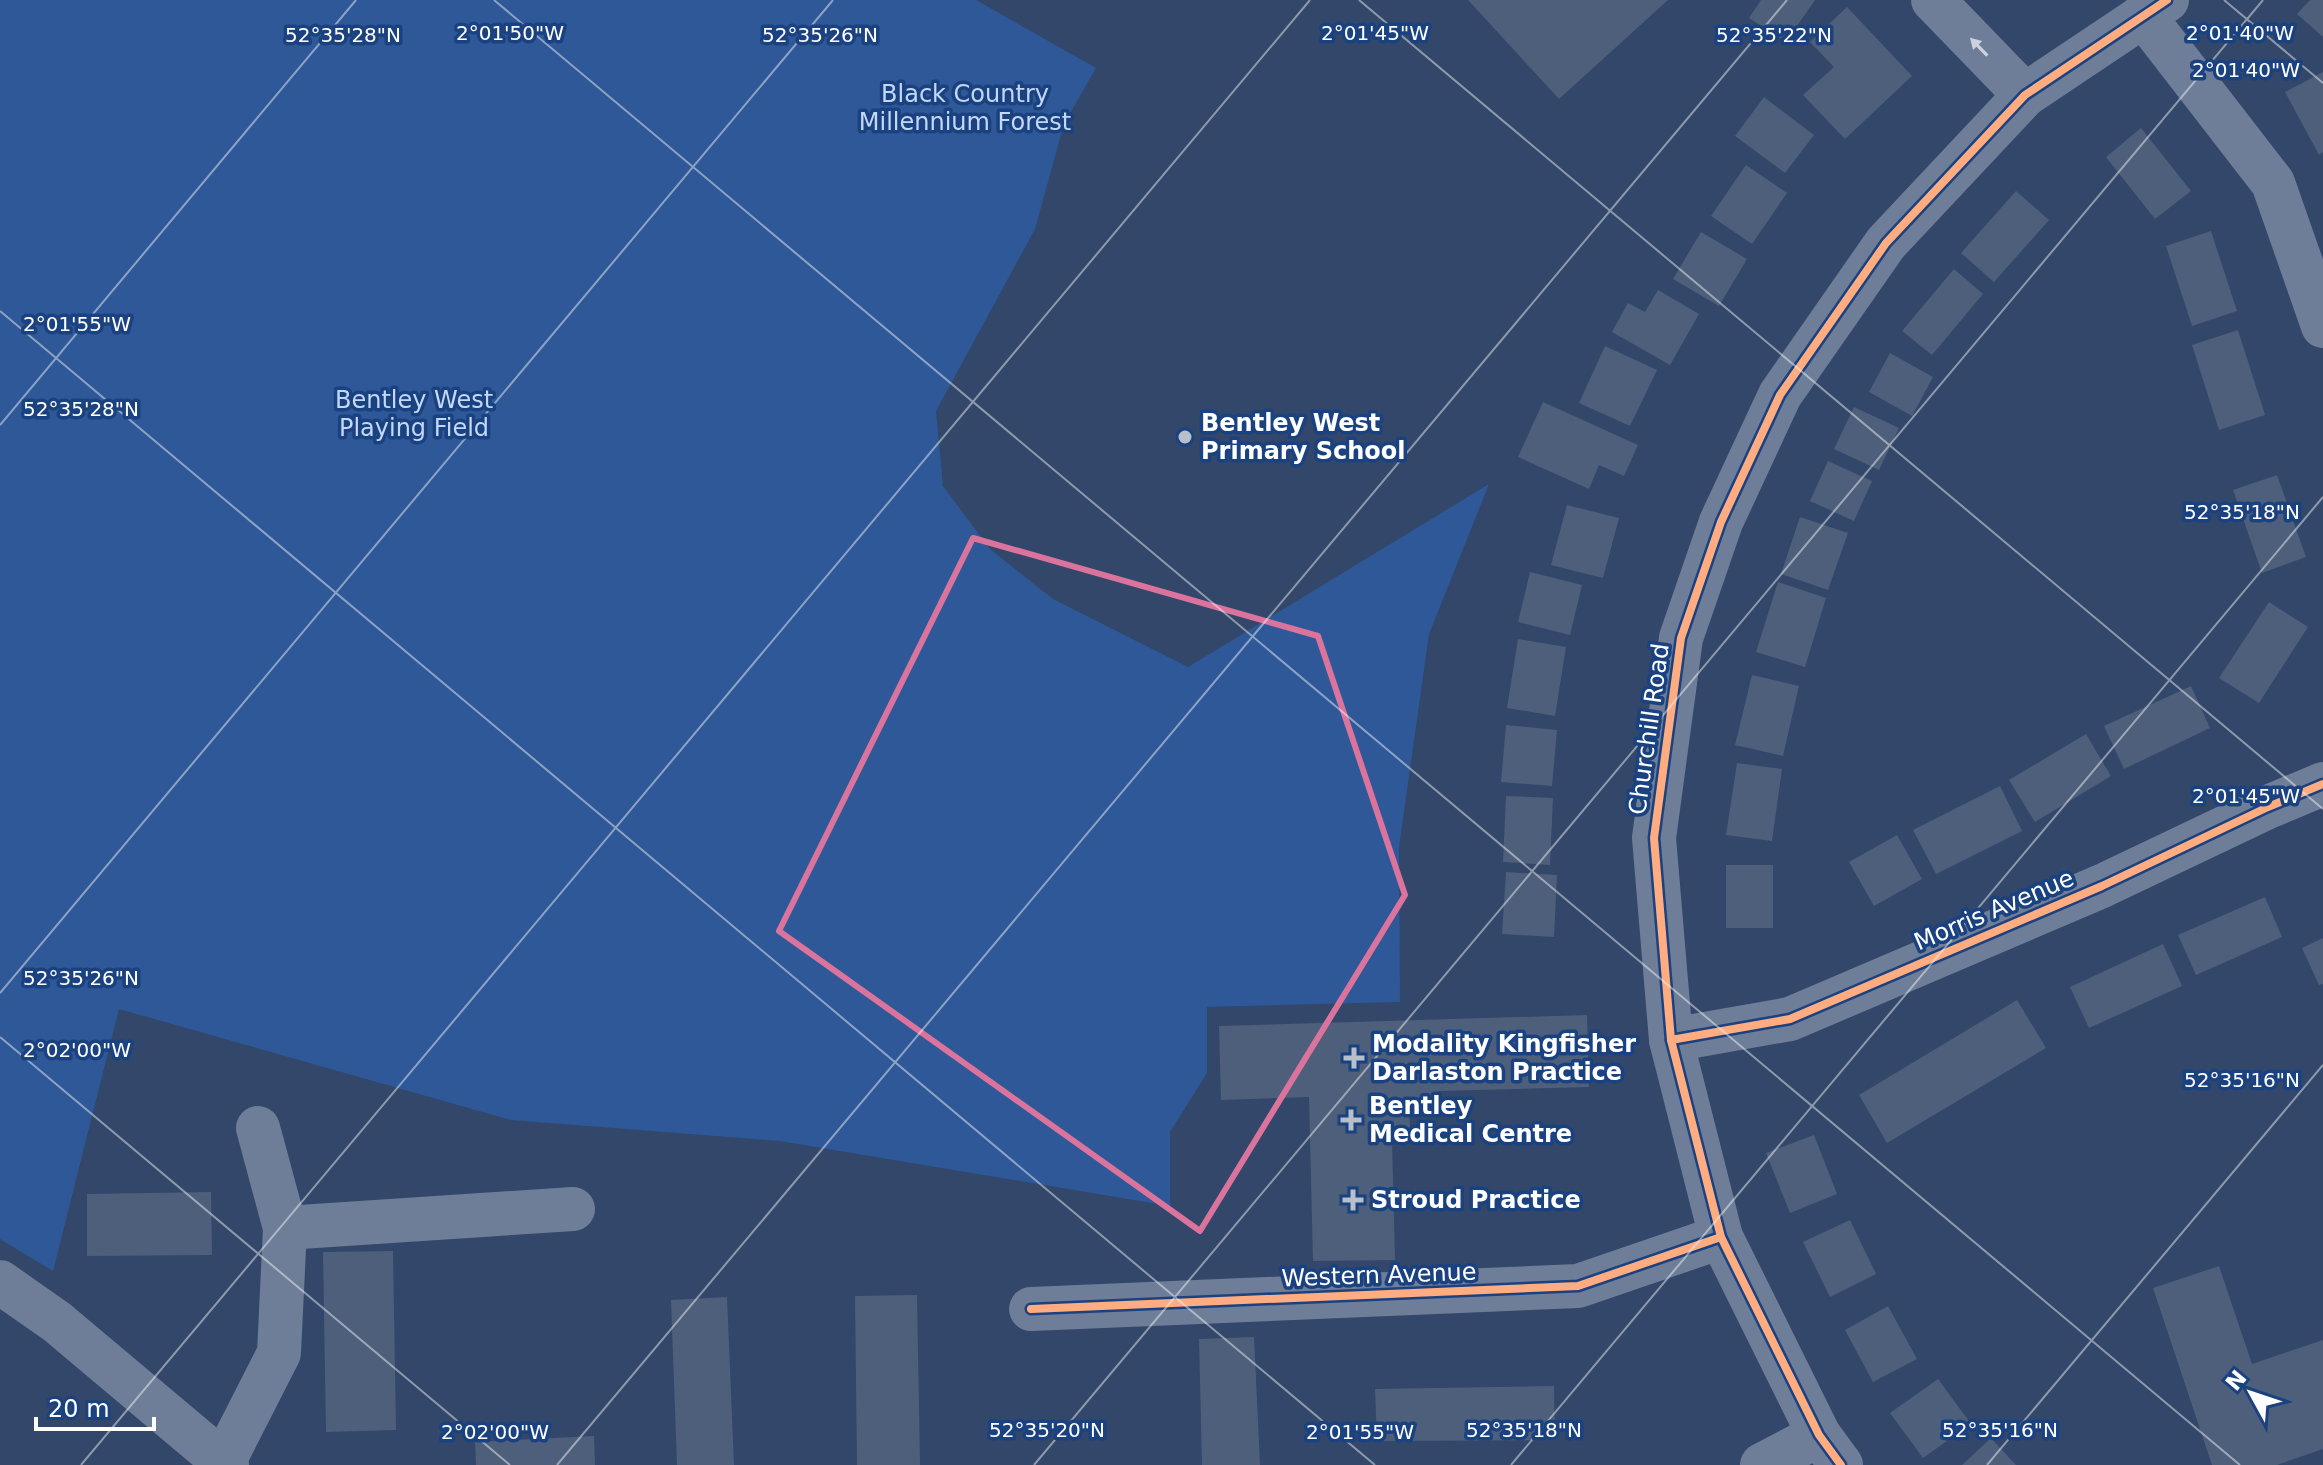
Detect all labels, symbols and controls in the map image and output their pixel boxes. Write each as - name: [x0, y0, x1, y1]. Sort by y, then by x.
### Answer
- text: 2°01'50"W: [456, 21, 564, 45]
- text: 2°01'45"W: [1321, 21, 1429, 45]
- text: 2°01'40"W: [2186, 21, 2294, 45]
- text: 52°35'28"N: [285, 23, 401, 47]
- text: 52°35'26"N: [762, 23, 878, 47]
- text: 52°35'22"N: [1716, 23, 1832, 47]
- one-way arrow: [1970, 38, 1989, 57]
- text: 2°01'40"W: [2192, 58, 2300, 82]
- park label: Black Country Millennium Forest: [859, 80, 1071, 136]
- text: 2°01'55"W: [23, 312, 131, 336]
- park label: Bentley West Playing Field: [335, 386, 493, 442]
- text: 52°35'28"N: [23, 397, 139, 421]
- place label: Bentley West Primary School: [1201, 409, 1406, 465]
- marker: Bentley West Primary School: [1176, 428, 1194, 446]
- text: 52°35'18"N: [2184, 500, 2300, 524]
- street label: Churchill Road: [1623, 642, 1675, 816]
- text: 2°01'45"W: [2192, 784, 2300, 808]
- street label: Morris Avenue: [1910, 864, 2078, 956]
- text: 52°35'26"N: [23, 966, 139, 990]
- place label: Modality Kingfisher Darlaston Practice: [1372, 1030, 1636, 1086]
- text: 2°02'00"W: [23, 1038, 131, 1062]
- marker: Modality Kingfisher Darlaston Practice: [1343, 1047, 1365, 1069]
- text: 52°35'16"N: [2184, 1068, 2300, 1092]
- place label: Bentley Medical Centre: [1369, 1092, 1572, 1148]
- marker: Bentley Medical Centre: [1340, 1109, 1362, 1131]
- place label: Stroud Practice: [1371, 1186, 1581, 1214]
- marker: Stroud Practice: [1342, 1189, 1364, 1211]
- street label: Western Avenue: [1281, 1258, 1477, 1292]
- north arrow: [2211, 1353, 2291, 1433]
- text: N: [2221, 1365, 2252, 1396]
- scale bar: [36, 1381, 154, 1431]
- text: 20 m: [48, 1395, 110, 1423]
- text: 52°35'20"N: [989, 1418, 1105, 1442]
- text: 52°35'18"N: [1466, 1418, 1582, 1442]
- text: 52°35'16"N: [1942, 1418, 2058, 1442]
- text: 2°02'00"W: [441, 1420, 549, 1444]
- text: 2°01'55"W: [1306, 1420, 1414, 1444]

